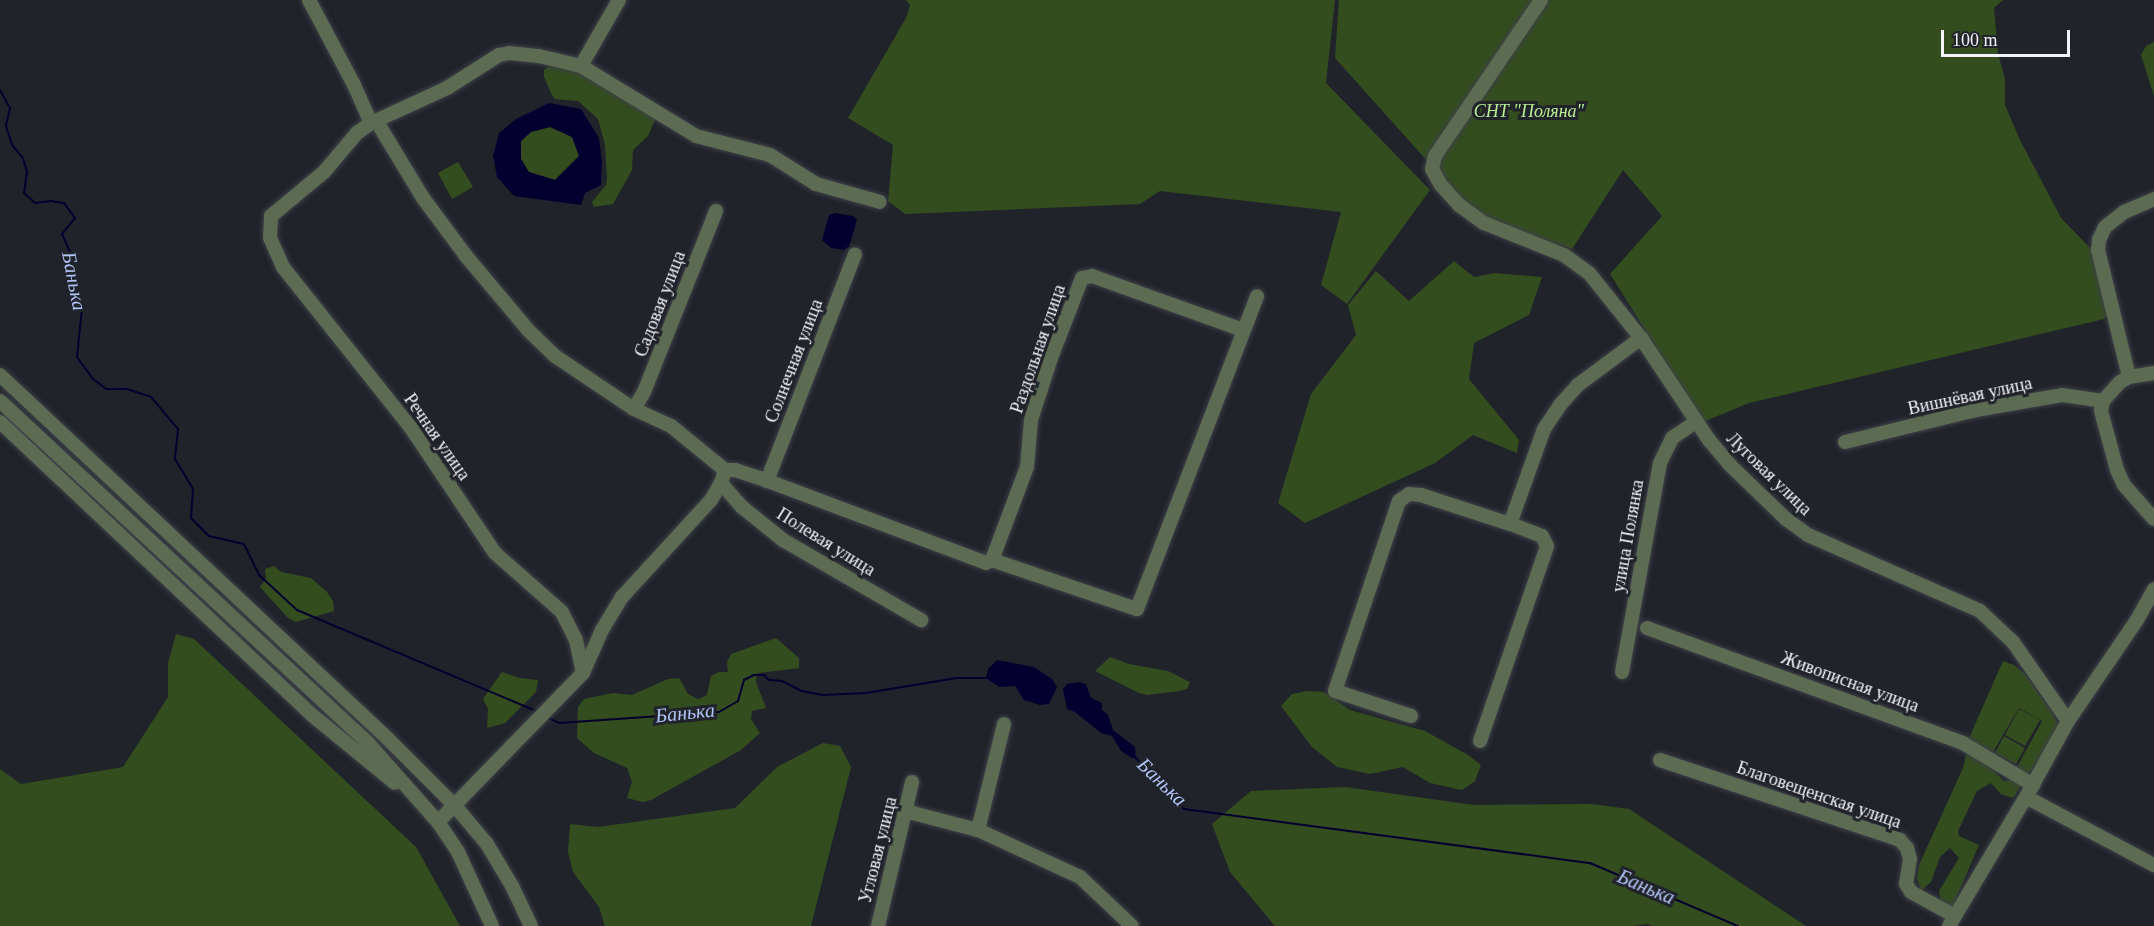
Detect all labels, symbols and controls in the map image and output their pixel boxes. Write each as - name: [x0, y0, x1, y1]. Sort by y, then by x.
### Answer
- scale bar: [1944, 18, 2073, 56]
- text: 100 m: [1952, 30, 1998, 50]
- park label: СНТ "Поляна": [1474, 100, 1584, 122]
- street label: Садовая улица: [630, 248, 690, 360]
- water label: Банька: [57, 249, 91, 313]
- street label: Раздольная улица: [1006, 282, 1070, 416]
- street label: Солнечная улица: [760, 296, 828, 426]
- street label: Вишнёвая улица: [1906, 372, 2034, 420]
- street label: Речная улица: [399, 389, 475, 485]
- street label: Луговая улица: [1722, 428, 1816, 520]
- street label: улица Полянка: [1607, 478, 1649, 594]
- street label: Полевая улица: [773, 503, 879, 581]
- street label: Живописная улица: [1778, 647, 1922, 717]
- water label: Банька: [654, 698, 716, 728]
- water label: Банька: [1132, 753, 1192, 811]
- street label: Благовещенская улица: [1734, 757, 1904, 833]
- street label: Угловая улица: [854, 794, 902, 906]
- water label: Банька: [1614, 864, 1678, 910]

